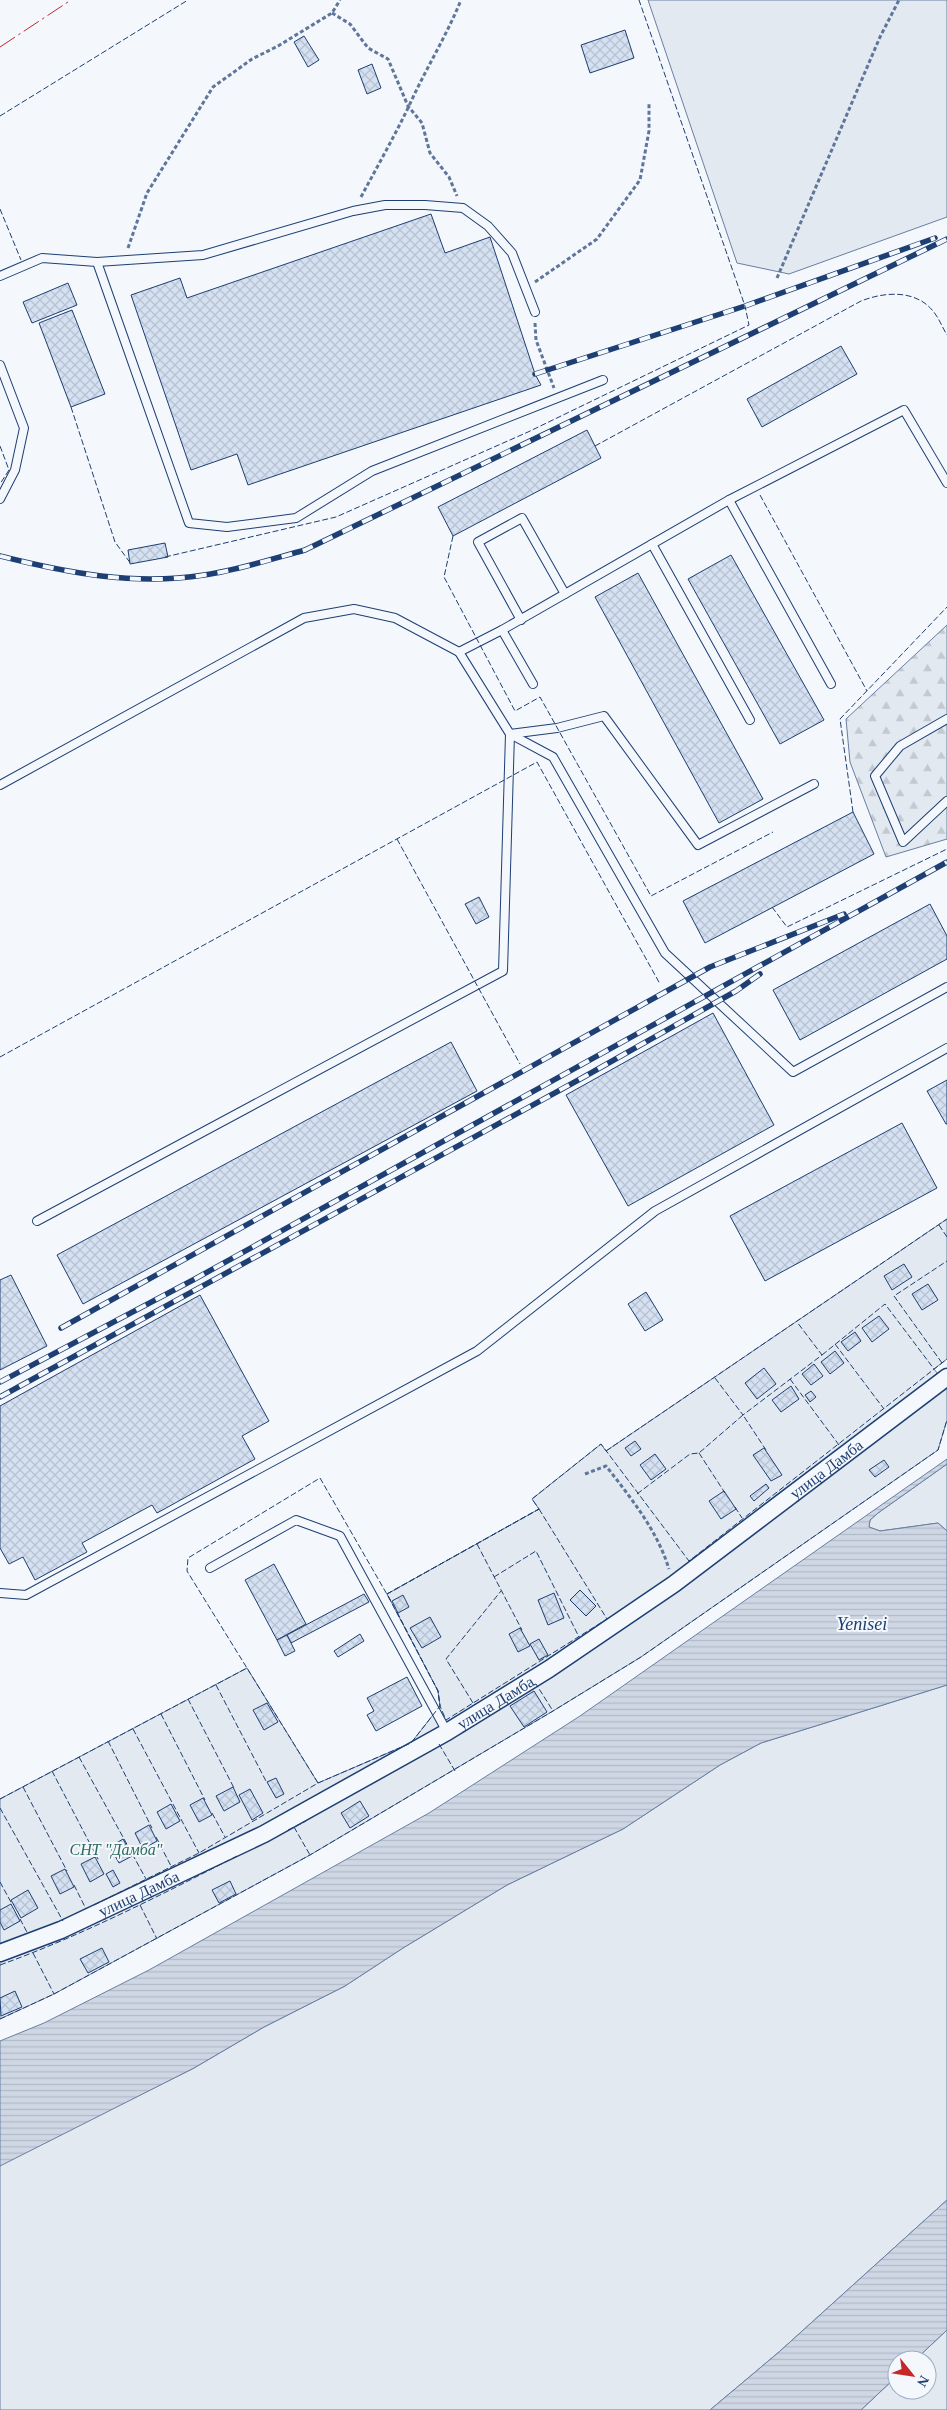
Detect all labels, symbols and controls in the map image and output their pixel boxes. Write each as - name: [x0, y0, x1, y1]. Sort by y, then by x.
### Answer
- street label: улица Дамба: [786, 1436, 866, 1503]
- water label: Yenisei: [837, 1614, 887, 1634]
- street label: улица Дамба: [454, 1673, 537, 1734]
- park label: СНТ "Дамба": [70, 1841, 163, 1859]
- street label: улица Дамба: [96, 1868, 182, 1921]
- north arrow: [887, 2350, 937, 2400]
- text: N: [914, 2373, 932, 2389]

